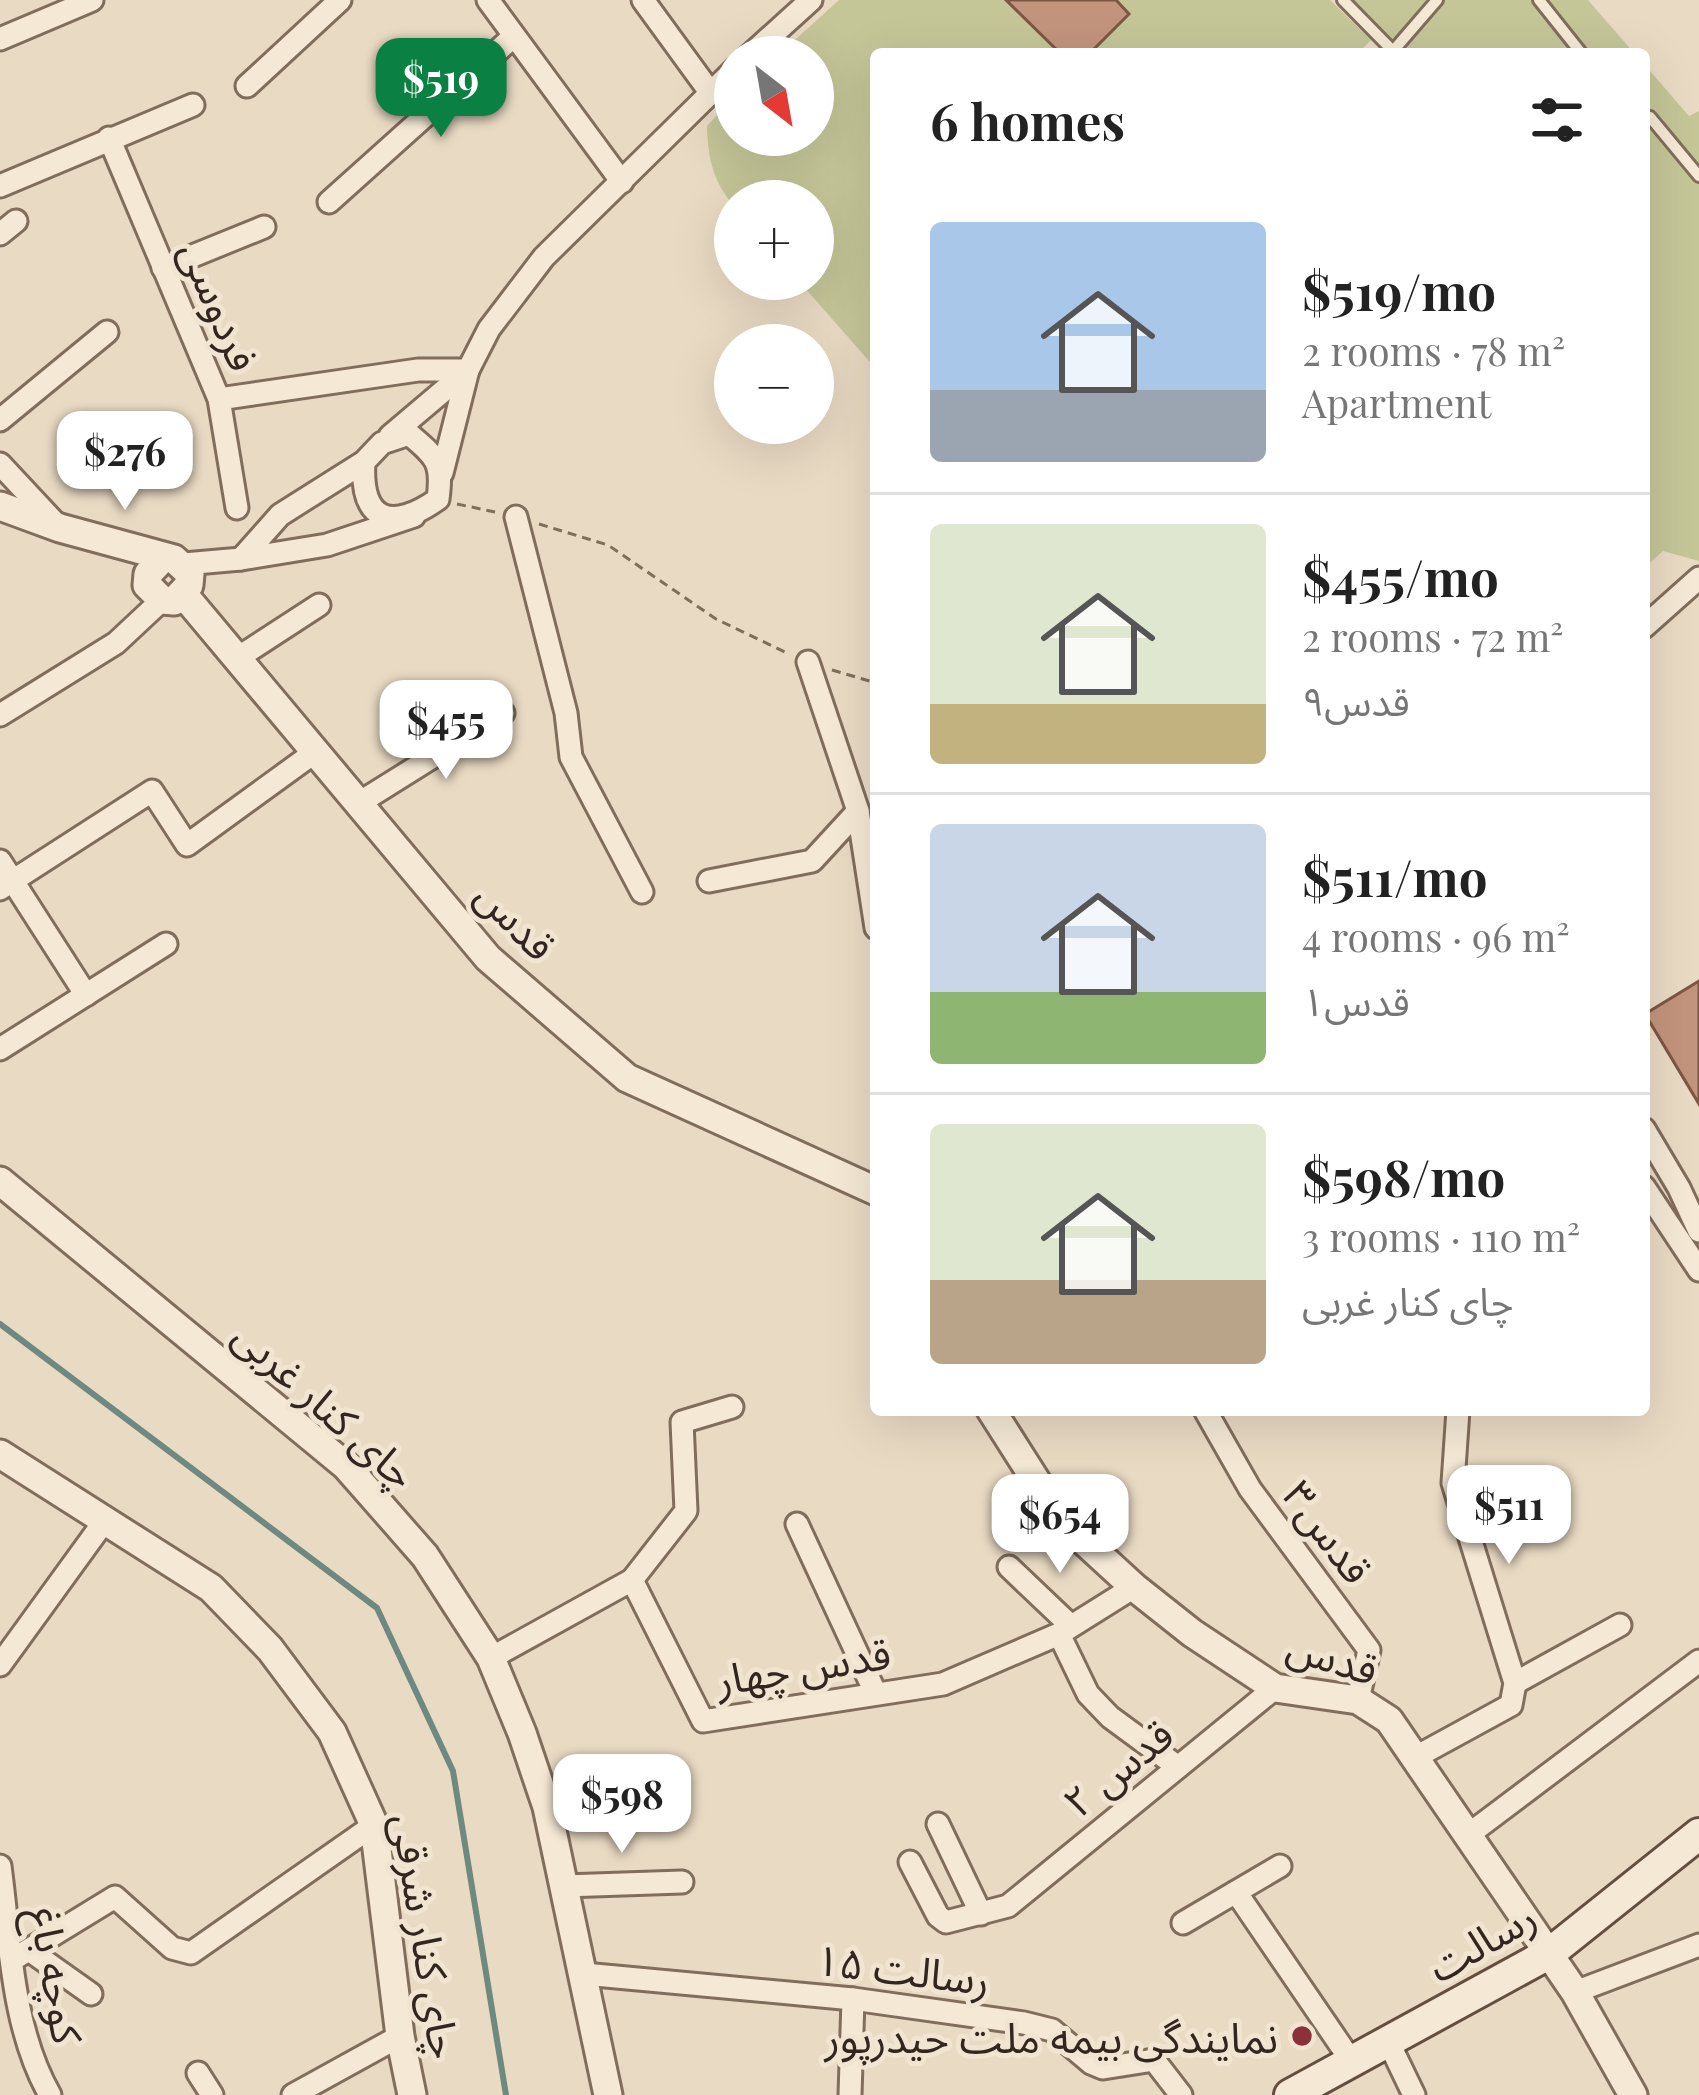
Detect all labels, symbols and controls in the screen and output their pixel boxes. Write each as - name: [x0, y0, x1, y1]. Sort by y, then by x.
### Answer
- north arrow: [714, 36, 834, 156]
- map controls: [714, 36, 834, 444]
- pin: $519: [370, 38, 512, 140]
- text: $519: [403, 51, 479, 103]
- text: 6 homes: [930, 86, 1125, 154]
- icon: filters: [1524, 87, 1590, 153]
- button: +: [714, 180, 834, 300]
- street label: فردوسی: [169, 231, 273, 379]
- text: $519/mo: [1302, 256, 1496, 324]
- icon: home: [1026, 270, 1170, 414]
- button: −: [714, 324, 834, 444]
- text: 2 rooms · 78 m²: [1302, 324, 1565, 376]
- text: Apartment: [1302, 376, 1491, 428]
- pin: $276: [54, 411, 196, 513]
- text: $276: [84, 424, 166, 476]
- text: $455/mo: [1302, 542, 1499, 610]
- icon: home: [1026, 572, 1170, 716]
- text: 2 rooms · 72 m²: [1302, 610, 1564, 662]
- text: قدس۹: [1302, 674, 1410, 726]
- pin: $455: [375, 680, 517, 782]
- text: $455: [407, 693, 485, 745]
- text: $511/mo: [1302, 842, 1488, 910]
- street label: قدس: [465, 866, 569, 972]
- icon: home: [1026, 872, 1170, 1016]
- text: 4 rooms · 96 m²: [1302, 910, 1570, 962]
- text: قدس۱: [1302, 974, 1410, 1026]
- text: $598/mo: [1302, 1142, 1505, 1210]
- icon: home: [1026, 1172, 1170, 1316]
- text: 3 rooms · 110 m²: [1302, 1210, 1580, 1262]
- text: چای کنار غربی: [1302, 1274, 1514, 1326]
- street label: چای کنار غربی: [222, 1306, 429, 1501]
- pin: $511: [1438, 1465, 1580, 1567]
- street label: قدس۳: [1272, 1468, 1386, 1594]
- pin: $654: [989, 1474, 1131, 1576]
- text: $511: [1474, 1478, 1544, 1530]
- text: $654: [1019, 1487, 1101, 1539]
- street label: قدس: [1281, 1616, 1385, 1696]
- street label: قدس چهار: [710, 1624, 894, 1708]
- street label: قدس ۲: [1050, 1705, 1184, 1829]
- pin: $598: [551, 1754, 693, 1856]
- text: $598: [580, 1767, 664, 1819]
- street label: چای کنار شرقی: [380, 1810, 475, 2063]
- street label: رسالت: [1417, 1887, 1545, 1993]
- street label: کوچه باغ: [13, 1902, 98, 2049]
- street label: رسالت ۱۵: [813, 1930, 993, 2006]
- place label: نمایندگی بیمه ملت حیدرپور: [822, 2008, 1278, 2065]
- marker: نمایندگی بیمه ملت حیدرپور: [1289, 2023, 1315, 2049]

